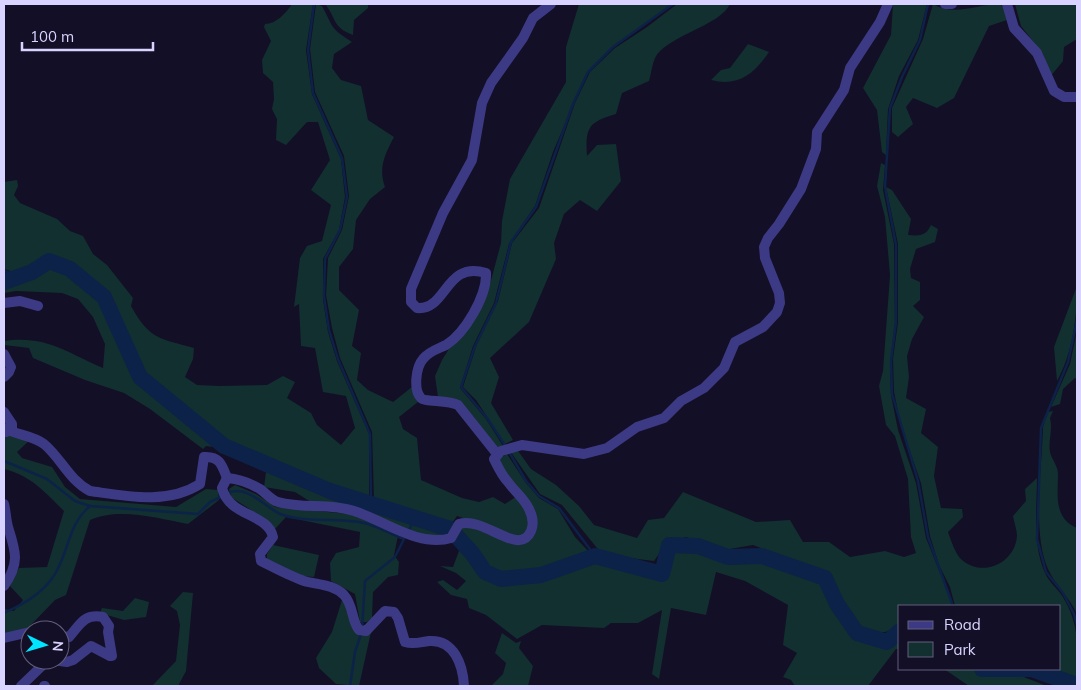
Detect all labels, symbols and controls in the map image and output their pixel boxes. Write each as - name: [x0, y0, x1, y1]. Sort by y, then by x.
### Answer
- scale bar: [22, 20, 154, 52]
- text: 100 m: [30, 27, 74, 46]
- legend: [898, 605, 1061, 670]
- text: Road: [944, 615, 981, 634]
- north arrow: [20, 620, 70, 670]
- text: N: [49, 640, 67, 652]
- text: Park: [944, 640, 976, 659]

